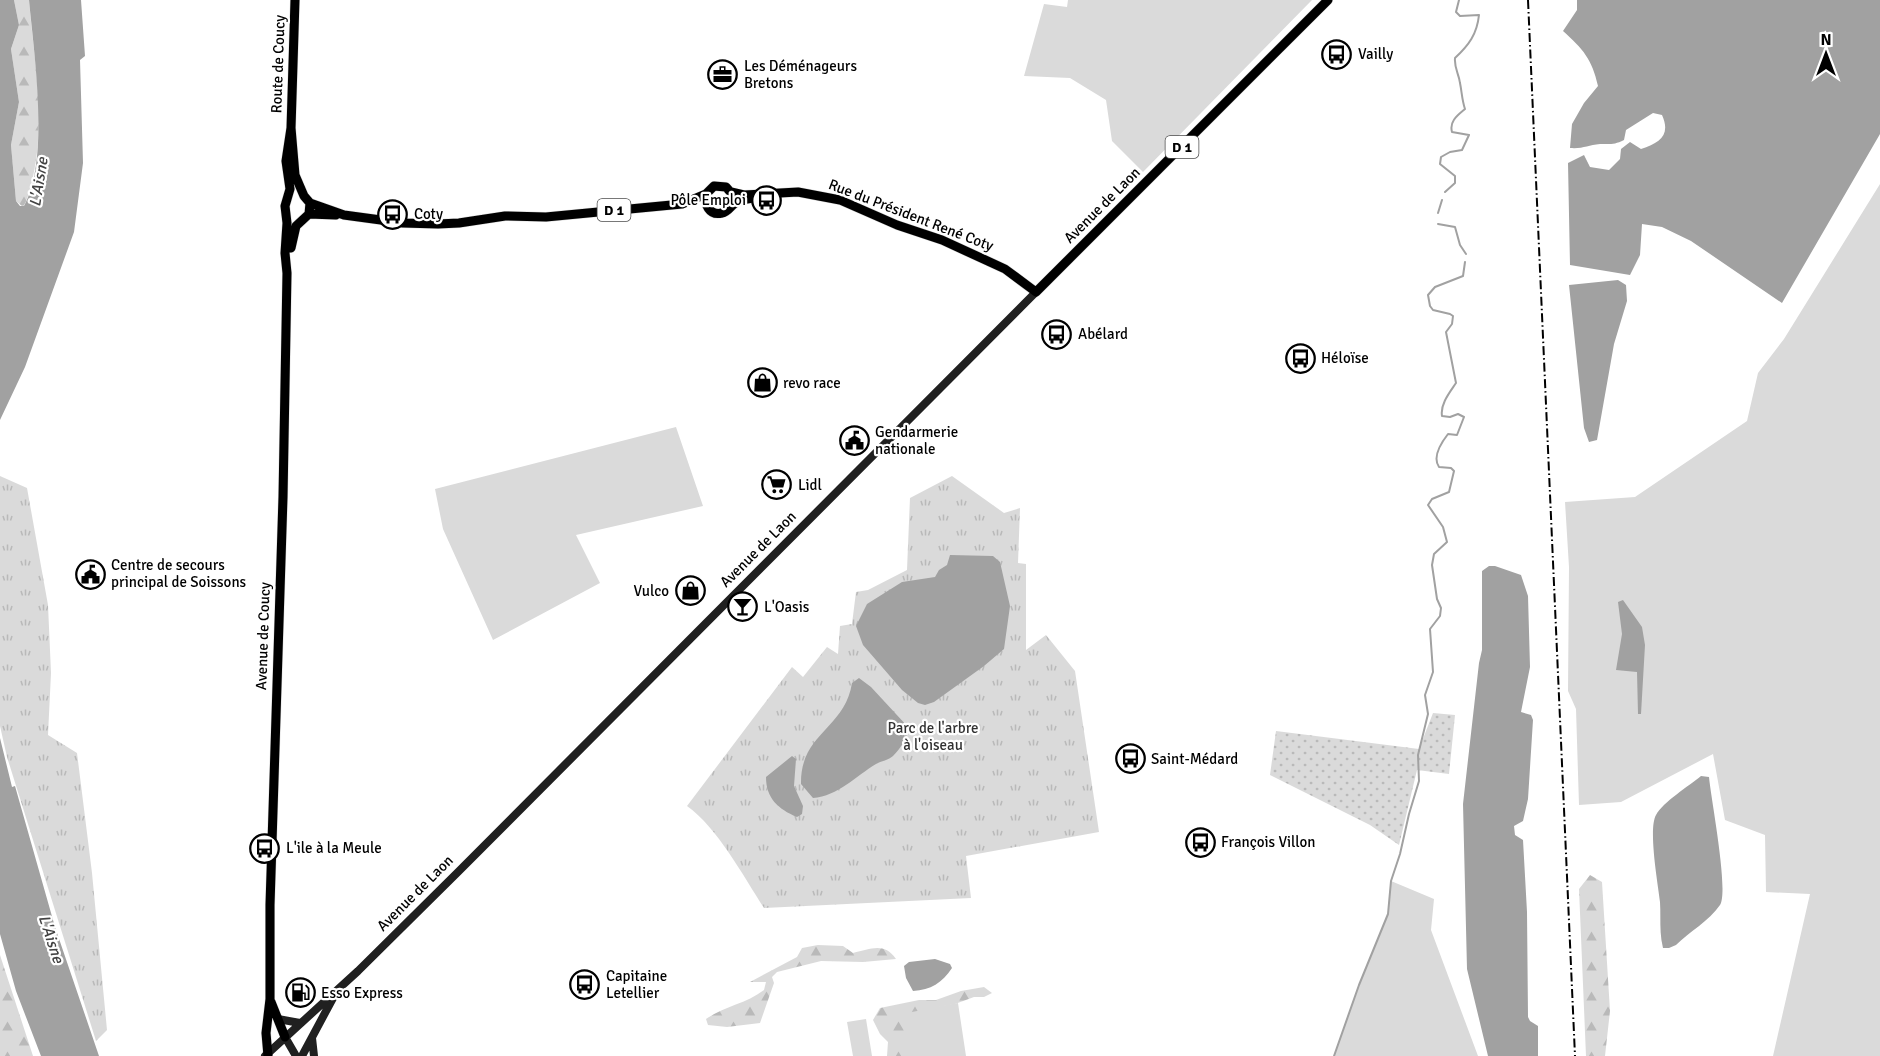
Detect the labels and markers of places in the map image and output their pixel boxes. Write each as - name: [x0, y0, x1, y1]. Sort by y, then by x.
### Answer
- bus stop icon: Vailly: [1321, 38, 1353, 70]
- place label: Vailly: [1358, 45, 1393, 63]
- place label: Les Déménageurs Bretons: [744, 57, 857, 92]
- office icon: Les Déménageurs Bretons: [707, 59, 739, 91]
- bus stop icon: Pôle Emploi: [751, 184, 783, 216]
- place label: Pôle Emploi: [671, 191, 746, 209]
- bus stop icon: Coty: [377, 198, 409, 230]
- place label: Coty: [414, 205, 443, 223]
- bus stop icon: Abélard: [1041, 318, 1073, 350]
- place label: Abélard: [1078, 325, 1128, 343]
- bus stop icon: Héloïse: [1284, 342, 1316, 374]
- place label: Héloïse: [1321, 349, 1369, 367]
- shop icon: revo race: [746, 367, 778, 399]
- place label: revo race: [783, 374, 841, 392]
- place label: Gendarmerie nationale: [875, 423, 958, 458]
- public building icon: Gendarmerie nationale: [838, 425, 870, 457]
- supermarket icon: Lidl: [761, 469, 793, 501]
- place label: Lidl: [798, 476, 822, 494]
- place label: Centre de secours principal de Soissons: [111, 556, 247, 591]
- public building icon: Centre de secours principal de Soissons: [74, 558, 106, 590]
- shop icon: Vulco: [674, 575, 706, 607]
- place label: Vulco: [634, 582, 669, 600]
- bar icon: L'Oasis: [727, 591, 759, 623]
- place label: L'Oasis: [764, 598, 810, 616]
- bus stop icon: Saint-Médard: [1114, 743, 1146, 775]
- place label: Saint-Médard: [1151, 750, 1238, 768]
- bus stop icon: François Villon: [1184, 826, 1216, 858]
- bus stop icon: L'ile à la Meule: [249, 832, 281, 864]
- place label: François Villon: [1221, 833, 1316, 851]
- place label: L'ile à la Meule: [286, 839, 382, 857]
- place label: Capitaine Letellier: [606, 967, 667, 1002]
- bus stop icon: Capitaine Letellier: [569, 969, 601, 1001]
- fuel station icon: Esso Express: [284, 977, 316, 1009]
- place label: Esso Express: [321, 984, 403, 1002]

